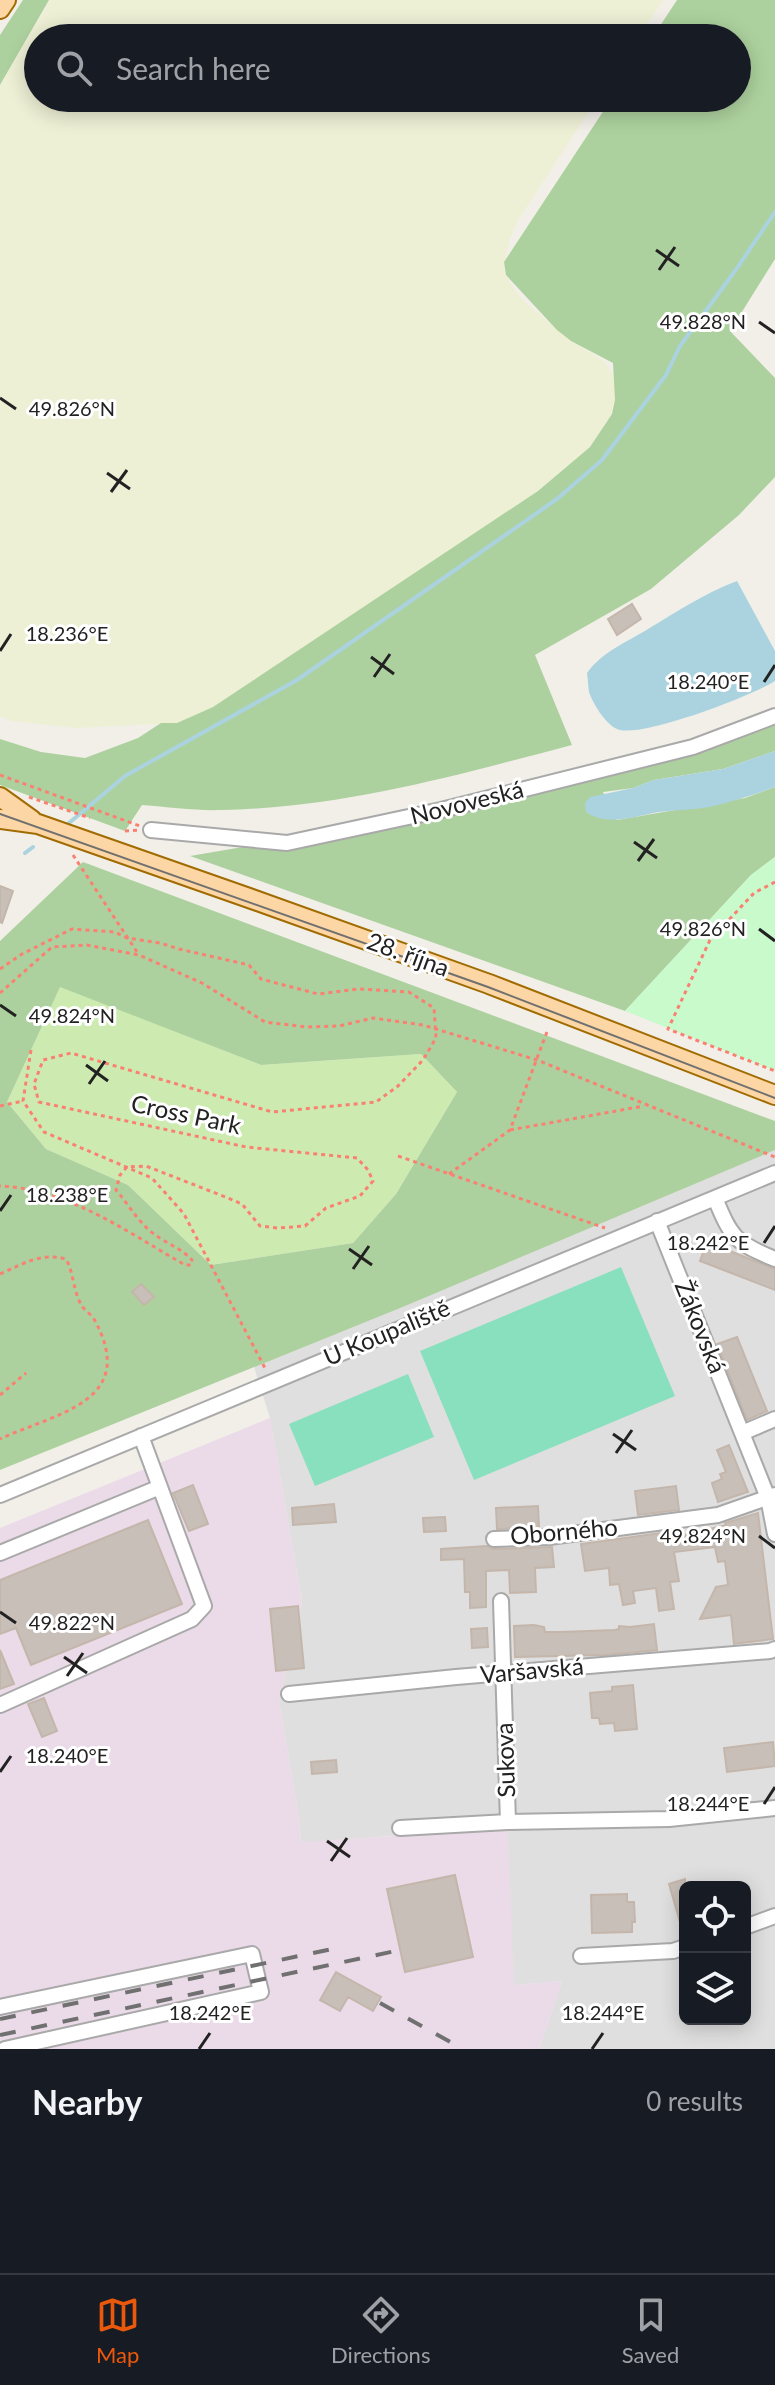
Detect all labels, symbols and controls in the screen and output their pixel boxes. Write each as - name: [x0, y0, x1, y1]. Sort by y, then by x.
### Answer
- search box: [24, 24, 751, 112]
- icon: search: [52, 46, 96, 90]
- text: Search here: [116, 50, 271, 86]
- text: 49.828°N: [660, 309, 746, 333]
- text: 49.826°N: [29, 396, 115, 420]
- text: 18.236°E: [26, 621, 108, 645]
- text: 18.240°E: [667, 669, 749, 693]
- street label: Novoveská: [407, 773, 526, 830]
- text: 49.826°N: [660, 916, 746, 940]
- street label: 28. října: [364, 925, 454, 982]
- text: 49.824°N: [29, 1003, 115, 1027]
- street label: Cross Park: [129, 1088, 245, 1139]
- text: 18.238°E: [26, 1182, 108, 1206]
- text: 18.242°E: [667, 1230, 749, 1254]
- street label: Žákovská: [670, 1276, 733, 1377]
- street label: U Koupaliště: [319, 1292, 454, 1371]
- street label: Oborného: [509, 1511, 619, 1550]
- text: 49.824°N: [660, 1523, 746, 1547]
- text: 49.822°N: [29, 1610, 115, 1634]
- street label: Varšavská: [479, 1651, 585, 1688]
- street label: Sukova: [489, 1722, 520, 1798]
- text: 18.240°E: [26, 1743, 108, 1767]
- text: 18.244°E: [667, 1791, 749, 1815]
- map controls: [679, 1881, 751, 2025]
- button: locate: [679, 1881, 751, 1953]
- button: layers: [679, 1953, 751, 2025]
- text: 18.242°E: [169, 2000, 251, 2024]
- text: 18.244°E: [562, 2000, 644, 2024]
- text: Nearby: [32, 2081, 143, 2122]
- text: 0 results: [646, 2085, 743, 2117]
- tab: Map: [96, 2293, 140, 2368]
- tab: Directions: [331, 2293, 430, 2368]
- tab: Saved: [622, 2293, 679, 2368]

